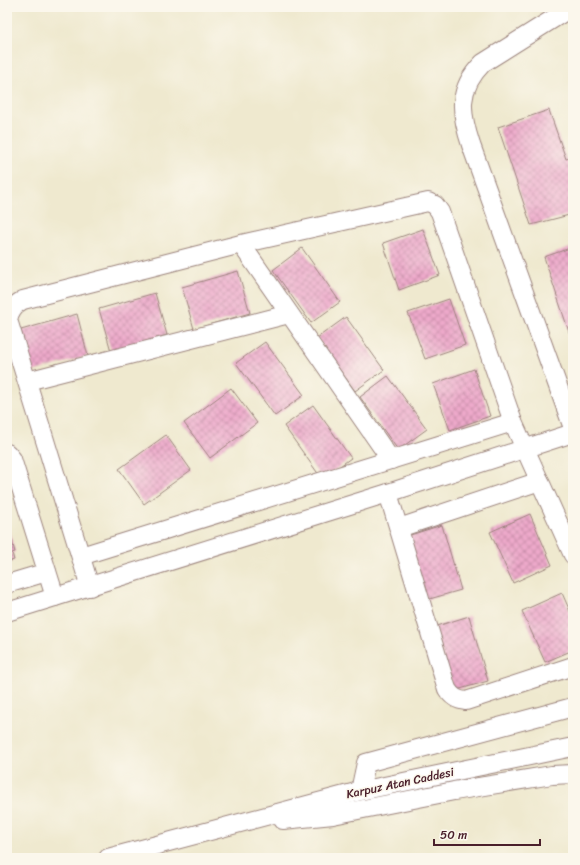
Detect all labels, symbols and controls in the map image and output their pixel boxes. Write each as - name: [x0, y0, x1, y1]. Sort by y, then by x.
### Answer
- street label: Karpuz Atan Caddesi: [344, 761, 457, 805]
- scale bar: [434, 821, 540, 847]
- text: 50 m: [440, 824, 467, 846]

